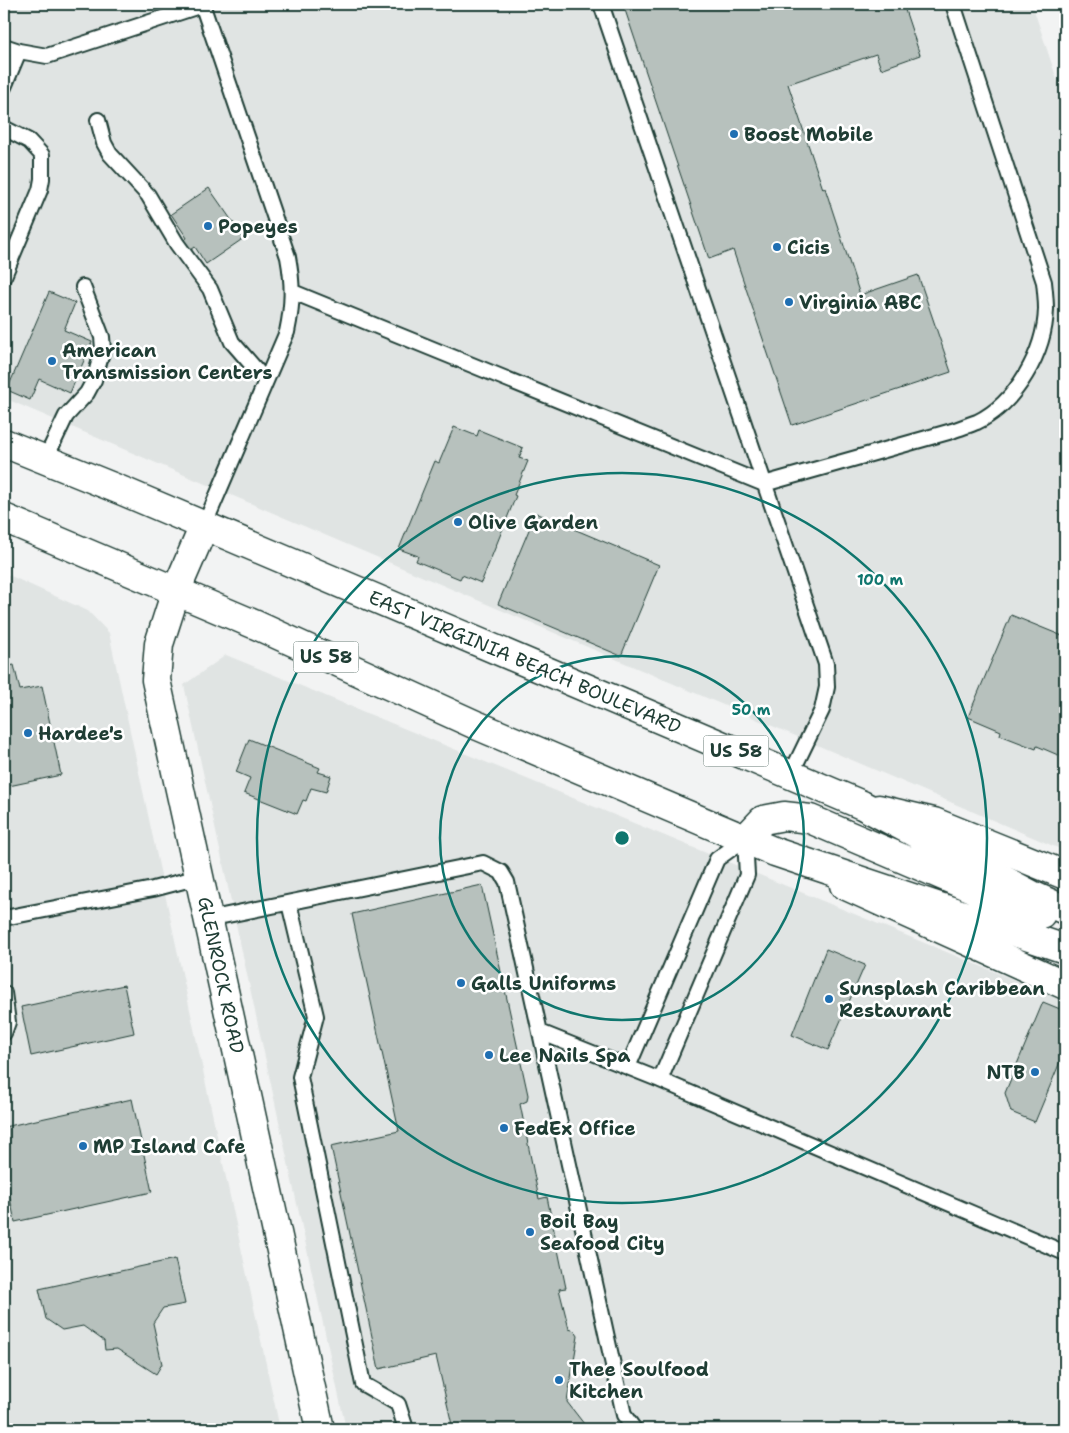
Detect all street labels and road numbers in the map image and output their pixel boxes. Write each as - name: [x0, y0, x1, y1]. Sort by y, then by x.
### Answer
- street label: EAST VIRGINIA BEACH BOULEVARD: [365, 585, 685, 739]
- road number: US 58: [294, 642, 358, 672]
- road number: US 58: [704, 736, 768, 766]
- street label: GLENROCK ROAD: [192, 894, 250, 1056]

